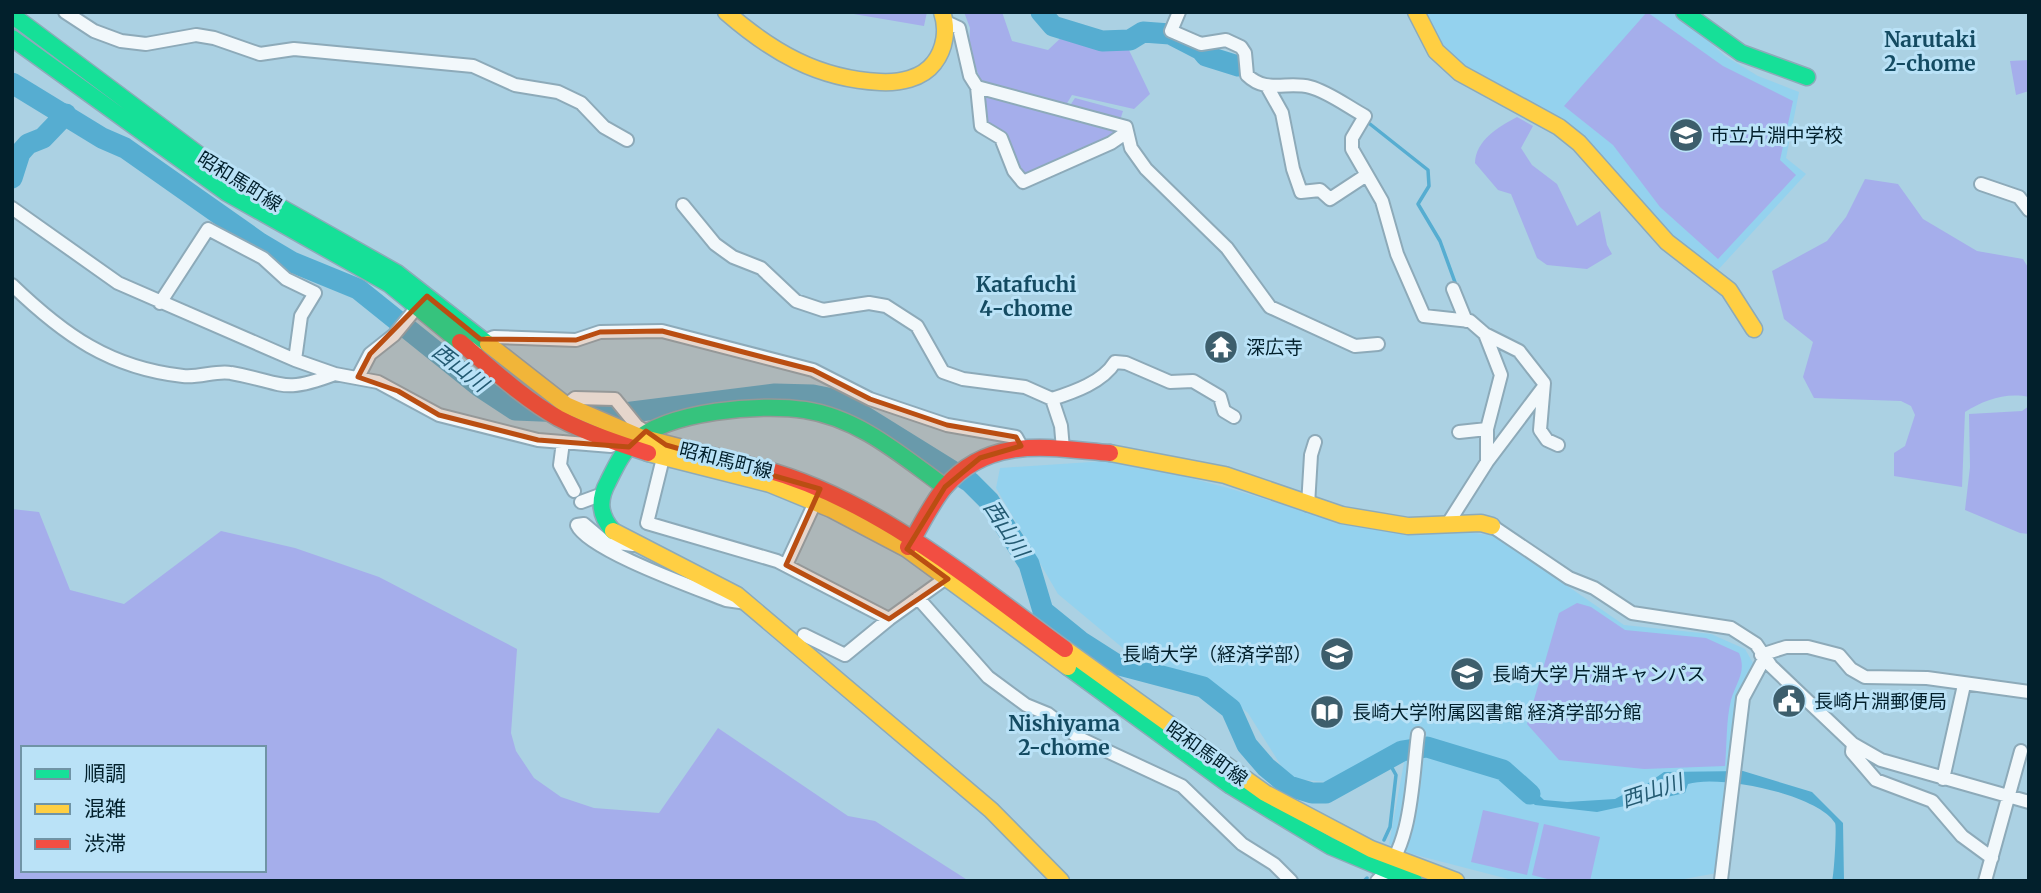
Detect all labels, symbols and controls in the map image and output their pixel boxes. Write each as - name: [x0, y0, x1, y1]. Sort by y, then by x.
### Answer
- district label: Narutaki 2-chome: [1884, 26, 1976, 77]
- school or university icon: 市立片淵中学校: [1667, 116, 1705, 154]
- place label: 市立片淵中学校: [1710, 123, 1843, 147]
- street label: 昭和馬町線: [193, 146, 287, 216]
- district label: Katafuchi 4-chome: [976, 271, 1076, 322]
- temple icon: 深広寺: [1202, 328, 1240, 366]
- place label: 深広寺: [1246, 335, 1303, 359]
- water label: 西山川: [427, 338, 495, 399]
- street label: 昭和馬町線: [677, 437, 775, 483]
- water label: 西山川: [978, 495, 1036, 564]
- school or university icon: 長崎大学（経済学部）: [1318, 635, 1356, 673]
- place label: 長崎大学（経済学部）: [1122, 642, 1312, 666]
- school or university icon: 長崎大学 片淵キャンパス: [1448, 655, 1486, 693]
- place label: 長崎大学 片淵キャンパス: [1492, 662, 1706, 686]
- public building icon: 長崎片淵郵便局: [1770, 682, 1808, 720]
- place label: 長崎片淵郵便局: [1814, 689, 1947, 713]
- library icon: 長崎大学附属図書館 経済学部分館: [1308, 693, 1346, 731]
- place label: 長崎大学附属図書館 経済学部分館: [1352, 700, 1642, 724]
- district label: Nishiyama 2-chome: [1008, 710, 1120, 761]
- street label: 昭和馬町線: [1162, 715, 1252, 791]
- legend: [21, 746, 266, 872]
- text: 順調: [84, 760, 126, 787]
- water label: 西山川: [1618, 767, 1688, 813]
- text: 混雑: [84, 795, 126, 822]
- text: 渋滞: [84, 830, 126, 857]

